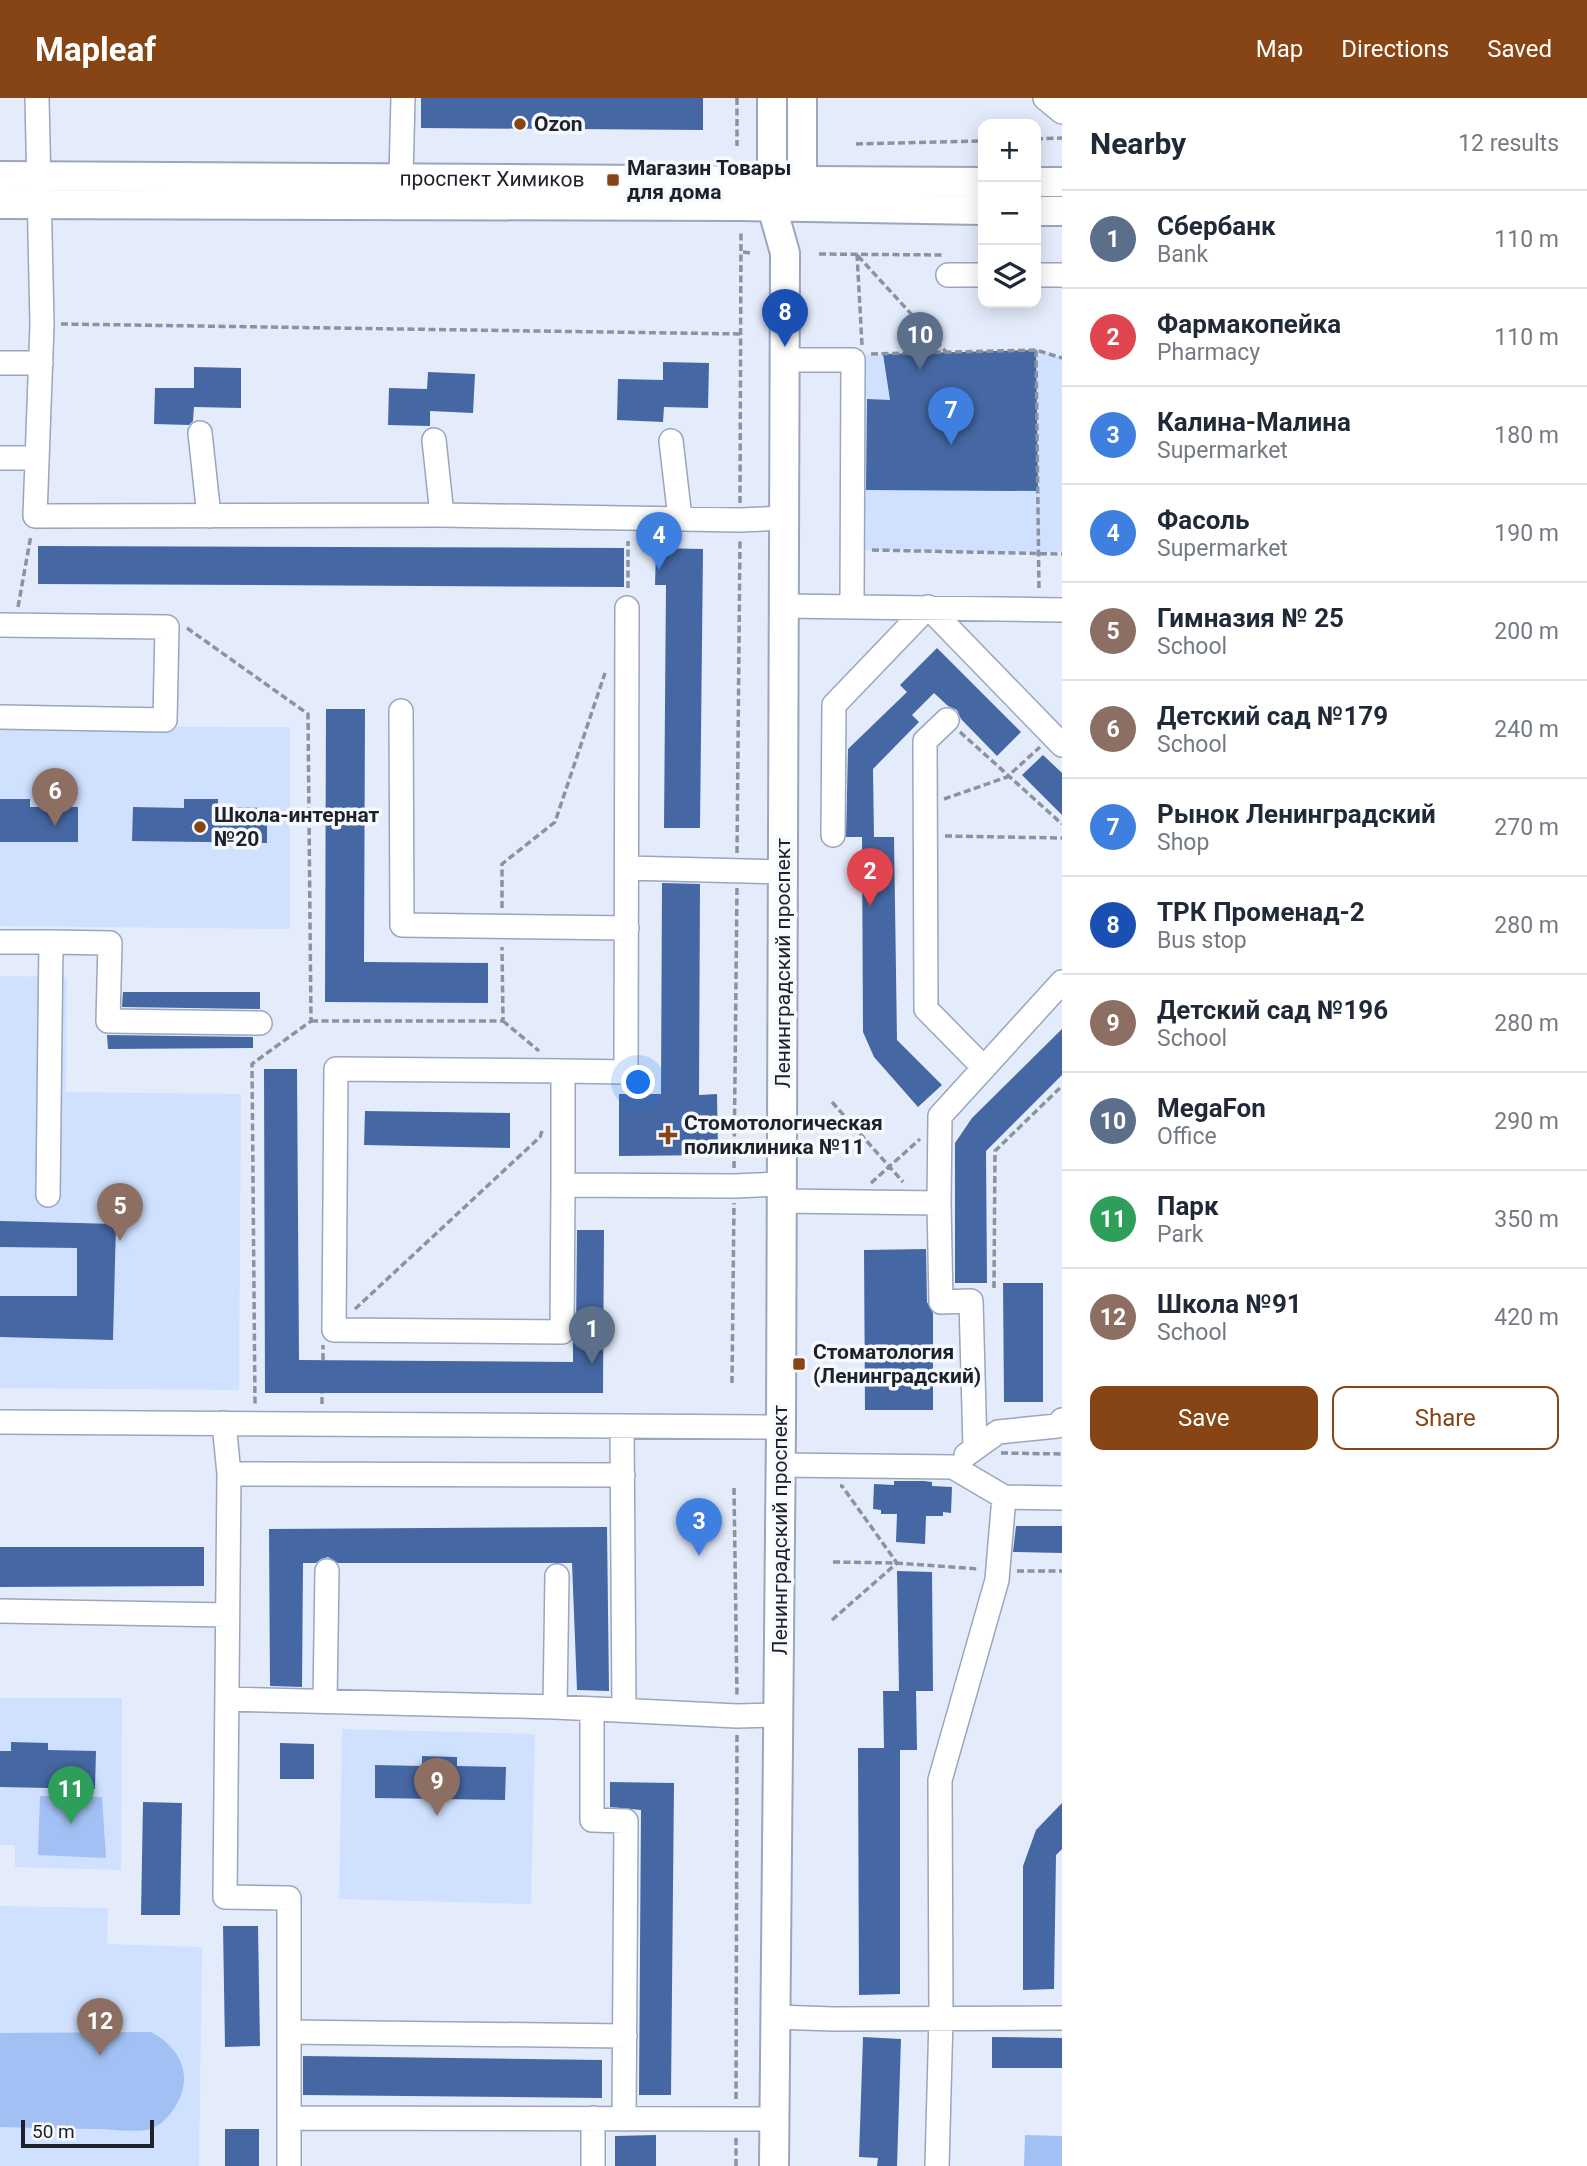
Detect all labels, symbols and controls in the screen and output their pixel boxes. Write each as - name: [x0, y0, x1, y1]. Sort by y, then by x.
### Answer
- text: Mapleaf: [35, 30, 156, 69]
- text: Map: [1256, 35, 1303, 63]
- text: Directions: [1341, 35, 1449, 63]
- text: Saved: [1487, 35, 1552, 63]
- place label: Ozon: [534, 112, 583, 136]
- marker: Ozon: [512, 116, 528, 132]
- map controls: [978, 119, 1041, 308]
- button: +: [978, 119, 1041, 182]
- text: Nearby: [1090, 126, 1186, 161]
- text: 12 results: [1458, 130, 1559, 157]
- place label: Магазин Товары для дома: [627, 156, 791, 204]
- street label: проспект Химиков: [399, 166, 585, 192]
- marker: Магазин Товары для дома: [605, 172, 621, 188]
- button: −: [978, 182, 1041, 245]
- text: Сбербанк: [1157, 211, 1276, 241]
- text: 1: [1106, 226, 1120, 253]
- text: 110 m: [1494, 226, 1559, 253]
- text: Bank: [1157, 241, 1208, 268]
- button: layers: [978, 245, 1041, 308]
- pin: 8: [762, 289, 808, 347]
- text: Фармакопейка: [1157, 309, 1341, 339]
- pin: 10: [897, 312, 943, 370]
- text: 2: [1106, 324, 1120, 351]
- text: 110 m: [1494, 324, 1559, 351]
- text: Pharmacy: [1157, 339, 1260, 366]
- pin: 7: [928, 387, 974, 445]
- text: Калина-Малина: [1157, 407, 1351, 437]
- text: 3: [1106, 422, 1120, 449]
- text: 180 m: [1494, 422, 1559, 449]
- text: Supermarket: [1157, 437, 1288, 464]
- text: Фасоль: [1157, 505, 1249, 535]
- pin: 4: [636, 512, 682, 570]
- text: 4: [1106, 520, 1120, 547]
- text: 190 m: [1494, 520, 1559, 547]
- text: Supermarket: [1157, 535, 1288, 562]
- text: Гимназия № 25: [1157, 603, 1344, 633]
- text: 5: [1106, 618, 1120, 645]
- text: 200 m: [1494, 618, 1559, 645]
- text: School: [1157, 633, 1227, 660]
- text: Детский сад №179: [1157, 701, 1388, 731]
- text: 6: [1106, 716, 1120, 743]
- text: 240 m: [1494, 716, 1559, 743]
- text: School: [1157, 731, 1227, 758]
- pin: 6: [32, 768, 78, 826]
- text: Рынок Ленинградский: [1157, 799, 1436, 829]
- place label: Школа-интернат №20: [214, 803, 379, 851]
- text: 7: [1106, 814, 1120, 841]
- text: 270 m: [1494, 814, 1559, 841]
- marker: Школа-интернат №20: [192, 819, 208, 835]
- text: Shop: [1157, 829, 1209, 856]
- street label: Ленинградский проспект: [771, 838, 795, 1088]
- pin: 2: [847, 848, 893, 906]
- text: ТРК Променад-2: [1157, 897, 1365, 927]
- text: 8: [1106, 912, 1120, 939]
- text: 280 m: [1494, 912, 1559, 939]
- text: Bus stop: [1157, 927, 1247, 954]
- text: Детский сад №196: [1157, 995, 1388, 1025]
- text: 9: [1106, 1010, 1120, 1037]
- text: 280 m: [1494, 1010, 1559, 1037]
- text: School: [1157, 1025, 1227, 1052]
- your location: [621, 1065, 655, 1099]
- text: MegaFon: [1157, 1093, 1266, 1123]
- text: 10: [1100, 1108, 1126, 1135]
- text: 290 m: [1494, 1108, 1559, 1135]
- place label: Стомотологическая поликлиника №11: [684, 1111, 883, 1159]
- text: Office: [1157, 1123, 1217, 1150]
- marker: Стомотологическая поликлиника №11: [658, 1125, 678, 1145]
- pin: 5: [97, 1183, 143, 1241]
- text: Парк: [1157, 1191, 1219, 1221]
- text: 11: [1100, 1206, 1126, 1233]
- text: 350 m: [1494, 1206, 1559, 1233]
- text: Park: [1157, 1221, 1203, 1248]
- text: Школа №91: [1157, 1289, 1302, 1319]
- text: 12: [1100, 1304, 1126, 1331]
- text: 420 m: [1494, 1304, 1559, 1331]
- pin: 1: [569, 1306, 615, 1364]
- text: School: [1157, 1319, 1227, 1346]
- place label: Стоматология (Ленинградский): [813, 1340, 981, 1388]
- marker: Стоматология (Ленинградский): [791, 1356, 807, 1372]
- button: Save: [1090, 1386, 1318, 1450]
- button: Share: [1332, 1386, 1559, 1450]
- street label: Ленинградский проспект: [768, 1405, 792, 1655]
- pin: 3: [676, 1498, 722, 1556]
- pin: 9: [414, 1758, 460, 1816]
- pin: 11: [48, 1766, 94, 1824]
- pin: 12: [77, 1998, 123, 2056]
- scale bar: [21, 2117, 154, 2149]
- text: 50 m: [32, 2120, 75, 2143]

